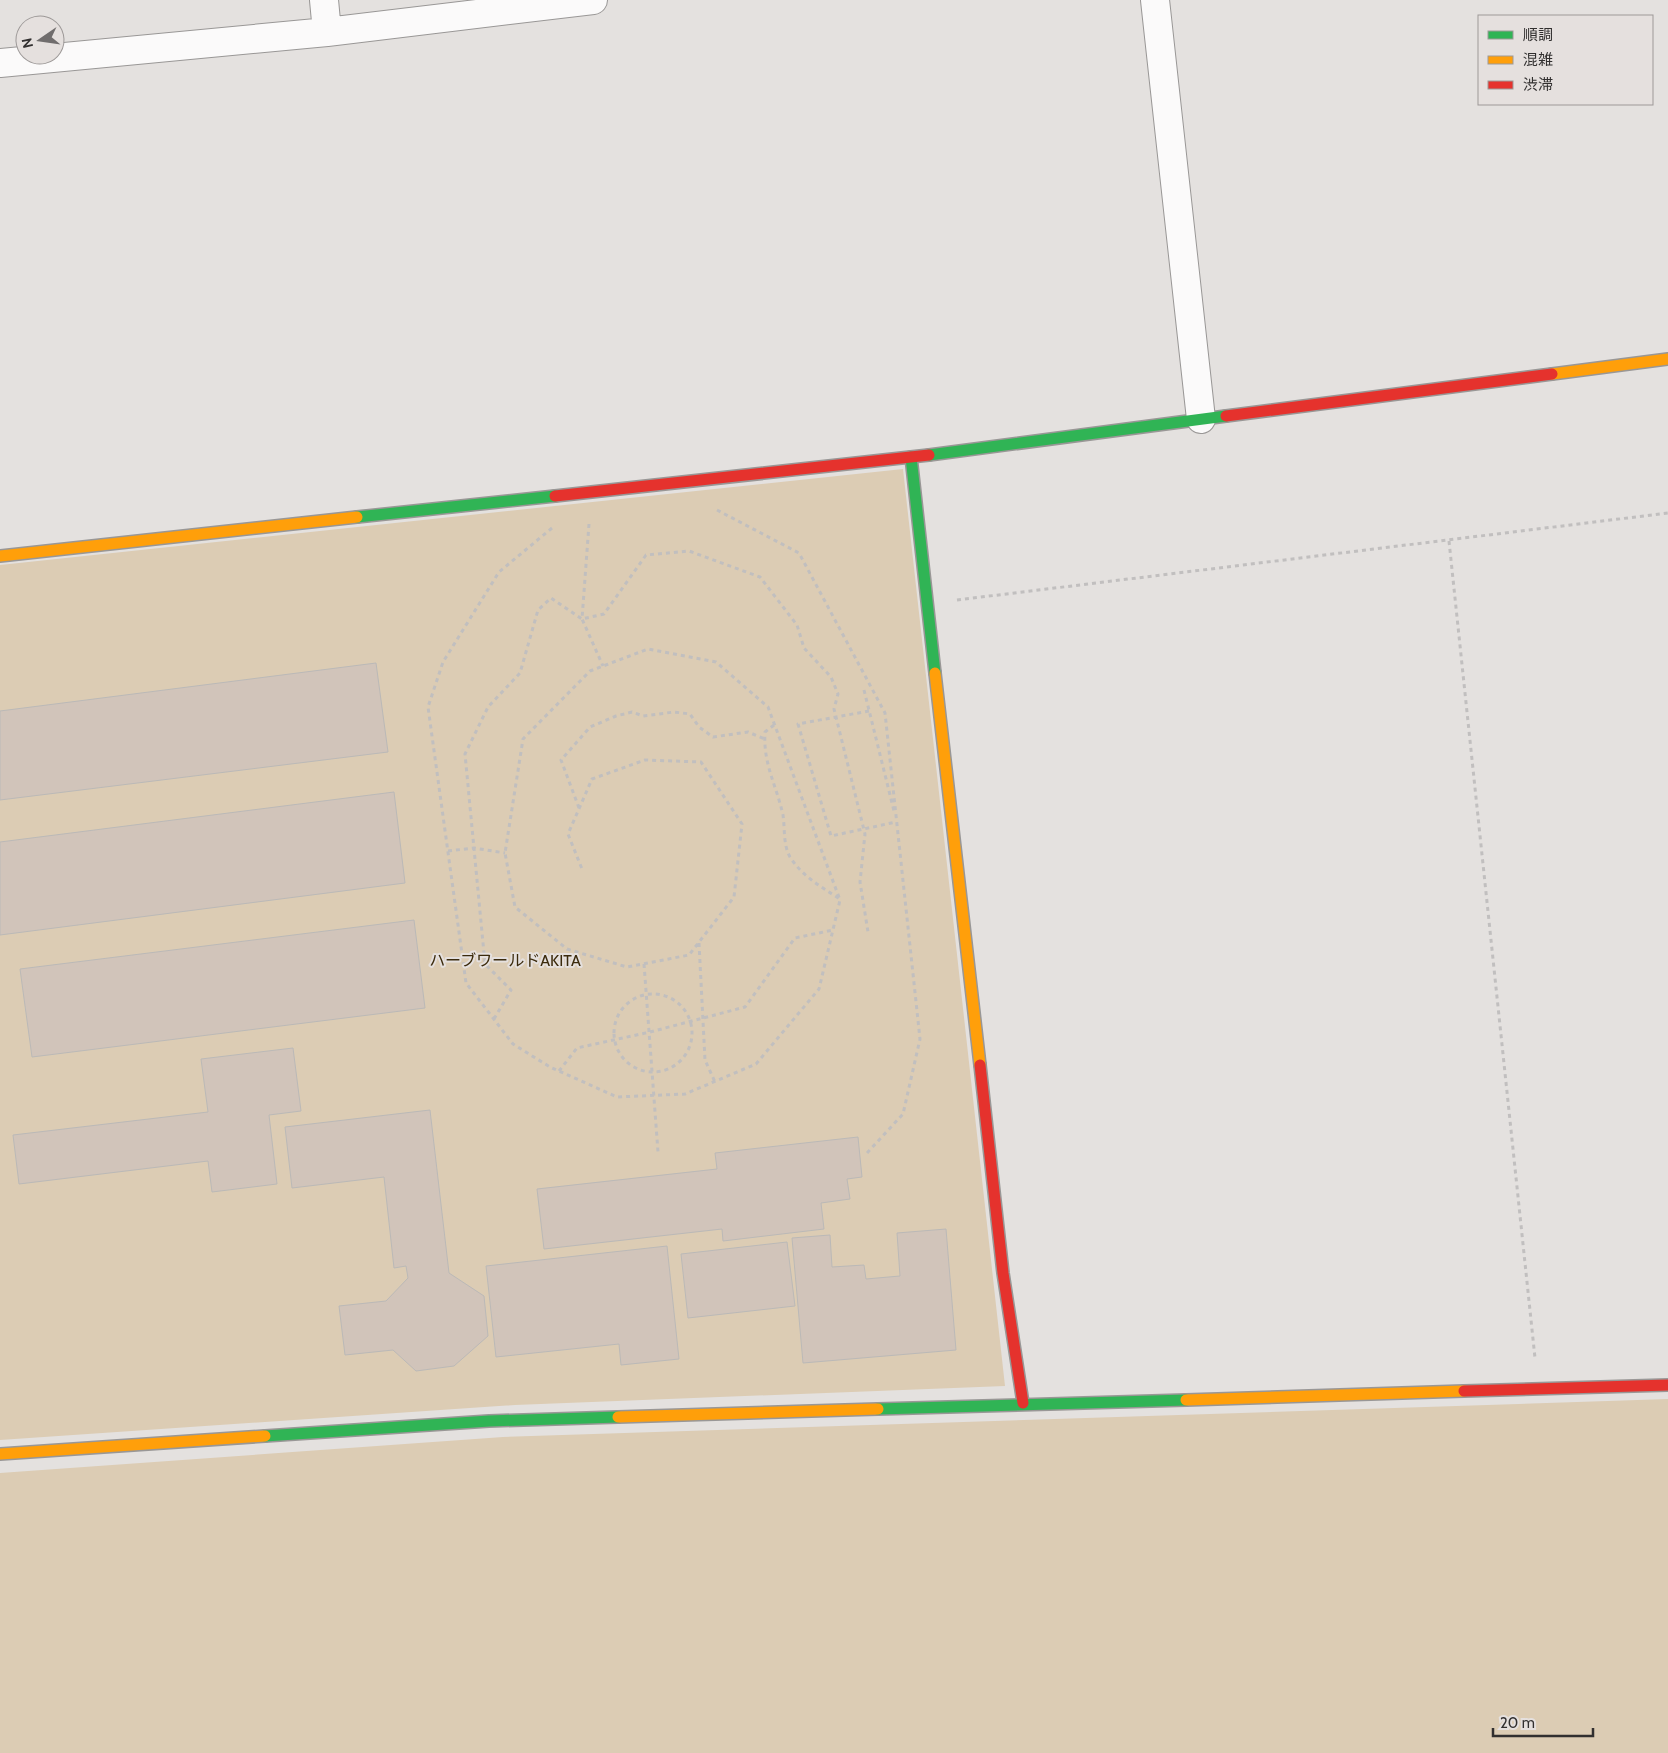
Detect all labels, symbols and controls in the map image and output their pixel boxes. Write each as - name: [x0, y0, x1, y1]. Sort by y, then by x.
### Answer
- north arrow: [15, 15, 65, 65]
- legend: [1478, 15, 1653, 105]
- text: 順調: [1523, 26, 1553, 44]
- text: N: [17, 36, 37, 50]
- text: 混雑: [1523, 51, 1553, 69]
- text: 渋滞: [1523, 76, 1553, 94]
- park label: ハーブワールドAKITA: [429, 951, 581, 970]
- scale bar: [1493, 1706, 1593, 1738]
- text: 20 m: [1500, 1714, 1535, 1732]

